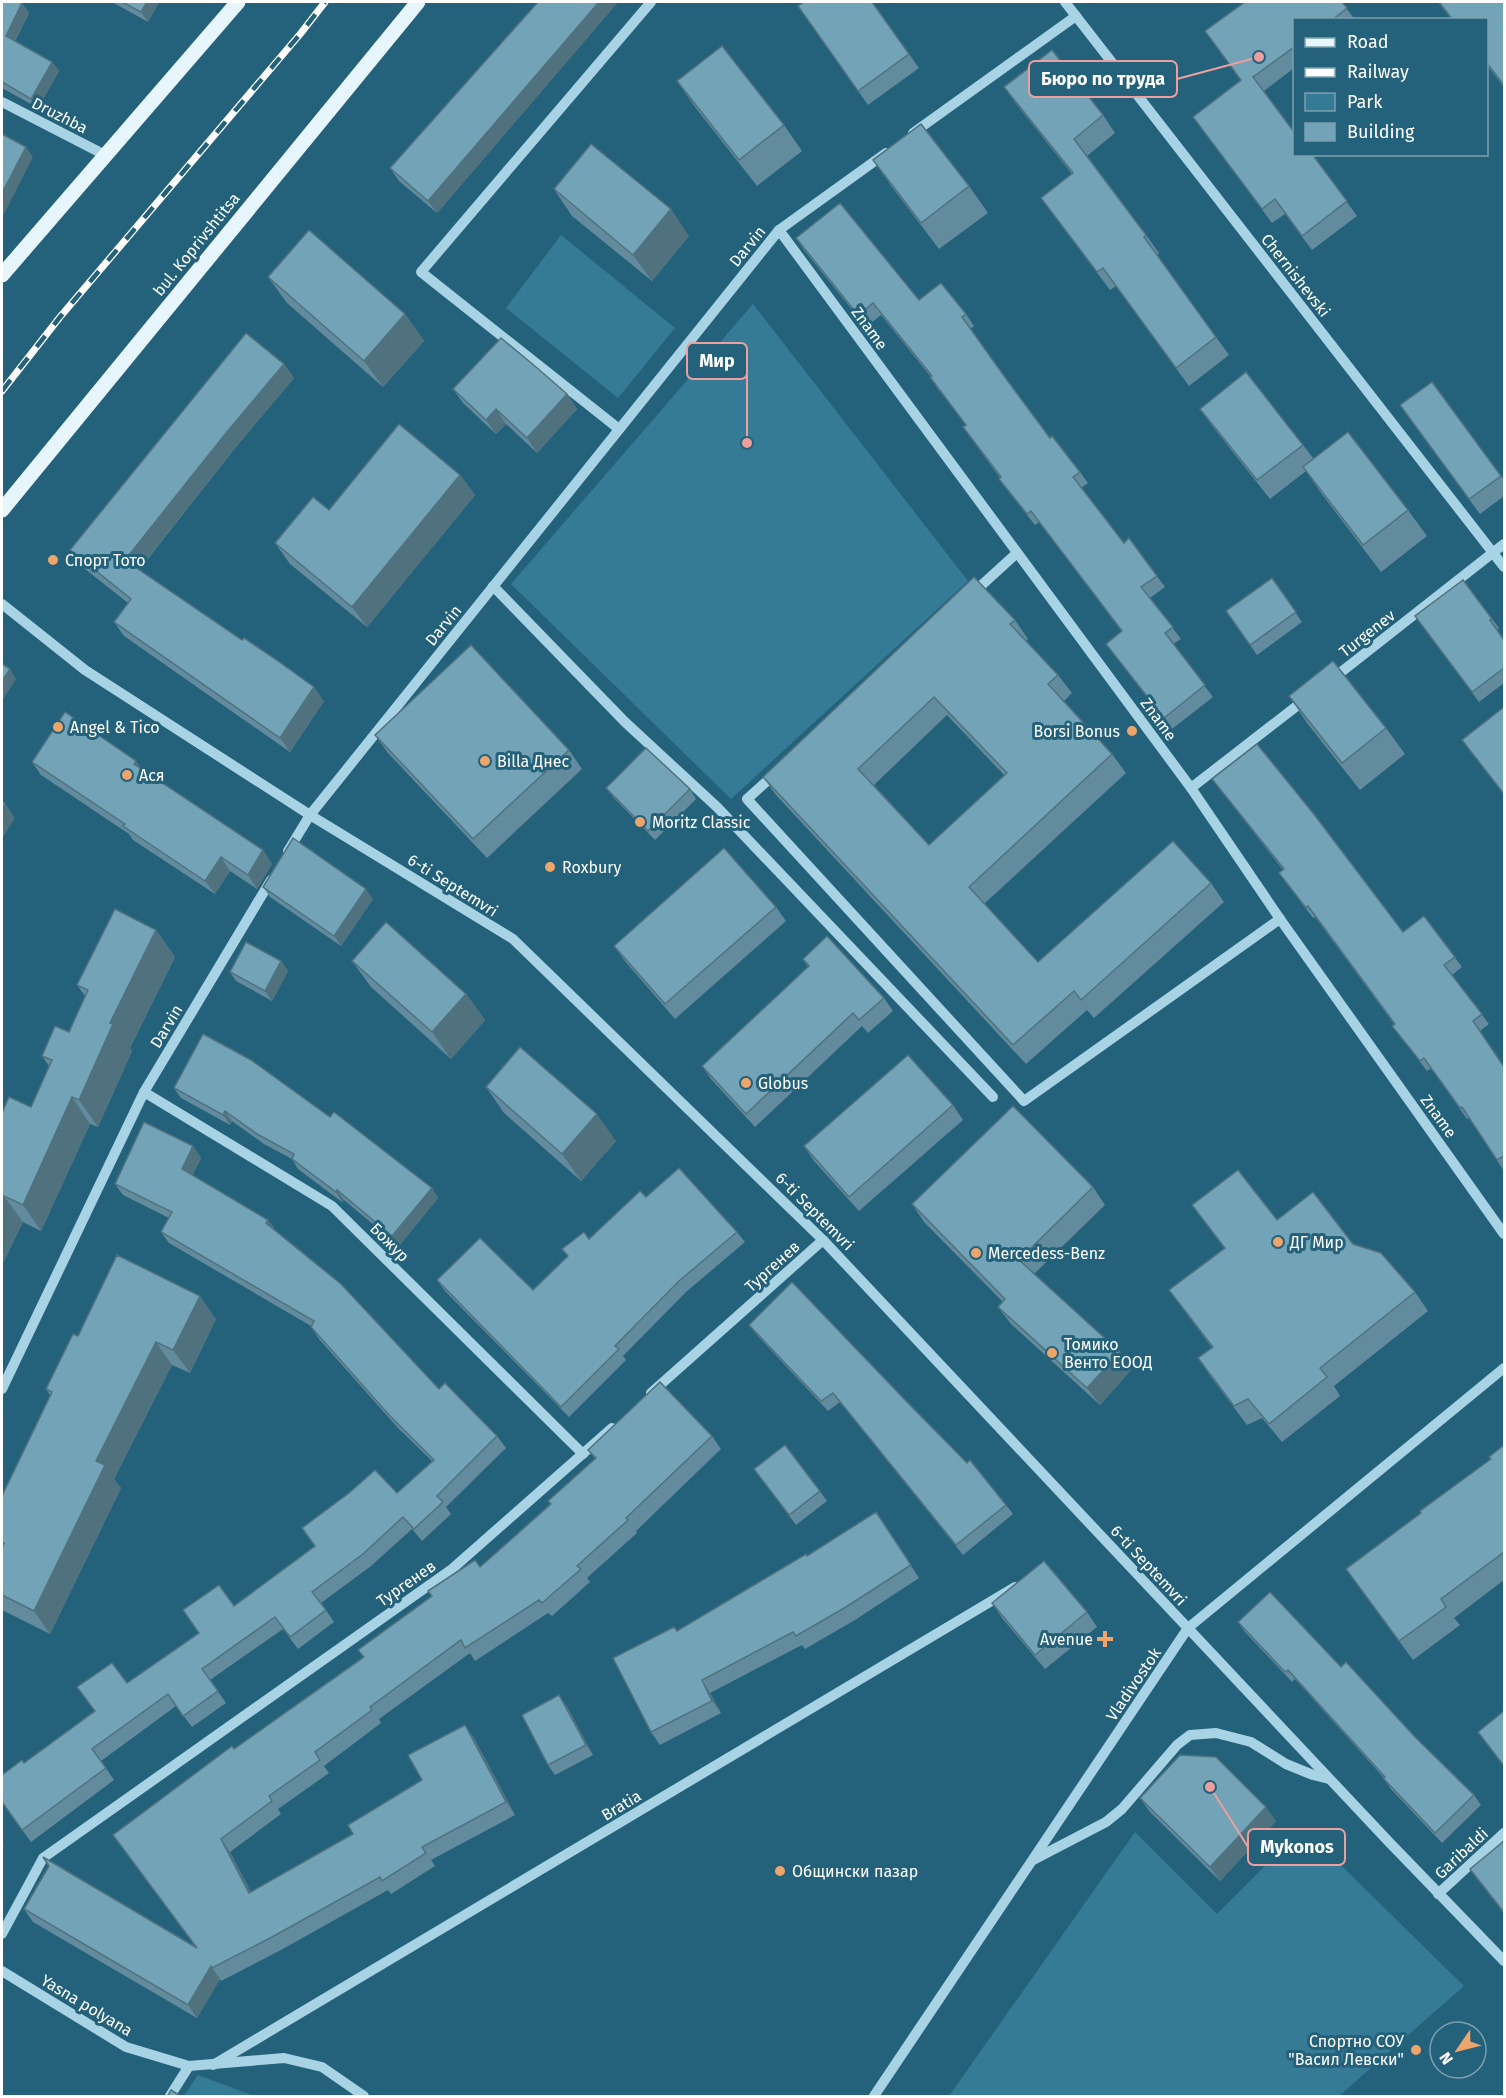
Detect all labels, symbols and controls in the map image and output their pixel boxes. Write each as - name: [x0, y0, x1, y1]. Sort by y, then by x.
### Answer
- legend: [1293, 18, 1488, 156]
- text: Road: [1347, 31, 1389, 53]
- callout: Бюро по труда: [1029, 61, 1177, 97]
- text: Railway: [1347, 61, 1409, 83]
- text: Бюро по труда: [1041, 68, 1165, 90]
- text: Park: [1347, 91, 1383, 113]
- street label: Druzhba: [29, 93, 91, 138]
- text: Building: [1347, 121, 1415, 143]
- street label: bul. Koprivshtitsa: [149, 189, 244, 300]
- street label: Darvin: [725, 222, 769, 270]
- street label: Chernishevski: [1257, 230, 1334, 321]
- street label: Zname: [848, 303, 892, 354]
- callout: Мир: [687, 343, 747, 379]
- text: Мир: [699, 350, 735, 372]
- place label: Спорт Тото: [65, 551, 146, 570]
- marker: Спорт Тото: [46, 553, 60, 567]
- street label: Darvin: [421, 601, 465, 649]
- street label: Turgenev: [1336, 606, 1399, 661]
- street label: Zname: [1137, 694, 1181, 745]
- place label: Angel & Tico: [70, 718, 160, 737]
- marker: Angel & Tico: [51, 720, 65, 734]
- place label: Borsi Bonus: [1034, 722, 1120, 741]
- marker: Borsi Bonus: [1125, 724, 1139, 738]
- place label: Billa Днес: [497, 752, 569, 771]
- marker: Billa Днес: [478, 754, 492, 768]
- place label: Ася: [139, 766, 165, 785]
- marker: Ася: [120, 768, 134, 782]
- place label: Moritz Classic: [652, 813, 751, 832]
- marker: Moritz Classic: [633, 815, 647, 829]
- street label: 6-ti Septemvri: [404, 850, 501, 921]
- place label: Roxbury: [562, 858, 621, 877]
- marker: Roxbury: [543, 860, 557, 874]
- street label: Darvin: [146, 1001, 187, 1051]
- place label: Globus: [758, 1074, 808, 1093]
- marker: Globus: [739, 1076, 753, 1090]
- street label: Zname: [1417, 1091, 1461, 1142]
- street label: 6-ti Septemvri: [772, 1168, 858, 1254]
- street label: Божур: [366, 1219, 413, 1266]
- place label: ДГ Мир: [1289, 1233, 1344, 1252]
- marker: ДГ Мир: [1271, 1235, 1285, 1249]
- street label: Тургенев: [741, 1237, 804, 1296]
- place label: Mercedess-Benz: [988, 1244, 1105, 1263]
- marker: Mercedess-Benz: [969, 1246, 983, 1260]
- place label: Томико Венто ЕООД: [1064, 1335, 1153, 1372]
- marker: Томико Венто ЕООД: [1045, 1346, 1059, 1360]
- street label: 6-ti Septemvri: [1107, 1521, 1191, 1609]
- street label: Тургенев: [373, 1556, 439, 1611]
- place label: Avenue: [1040, 1630, 1093, 1649]
- marker: Avenue: [1098, 1632, 1112, 1646]
- street label: Vladivostok: [1102, 1643, 1165, 1724]
- street label: Bratia: [598, 1786, 645, 1825]
- street label: Garibaldi: [1431, 1824, 1492, 1883]
- callout: Mykonos: [1248, 1829, 1345, 1865]
- text: Mykonos: [1260, 1836, 1334, 1858]
- place label: Общински пазар: [792, 1862, 918, 1881]
- marker: Общински пазар: [773, 1864, 787, 1878]
- street label: Yasna polyana: [37, 1971, 136, 2040]
- north arrow: [1428, 2020, 1488, 2080]
- place label: Спортно СОУ "Васил Левски": [1288, 2032, 1404, 2069]
- marker: Спортно СОУ "Васил Левски": [1409, 2043, 1423, 2057]
- text: N: [1435, 2049, 1457, 2068]

